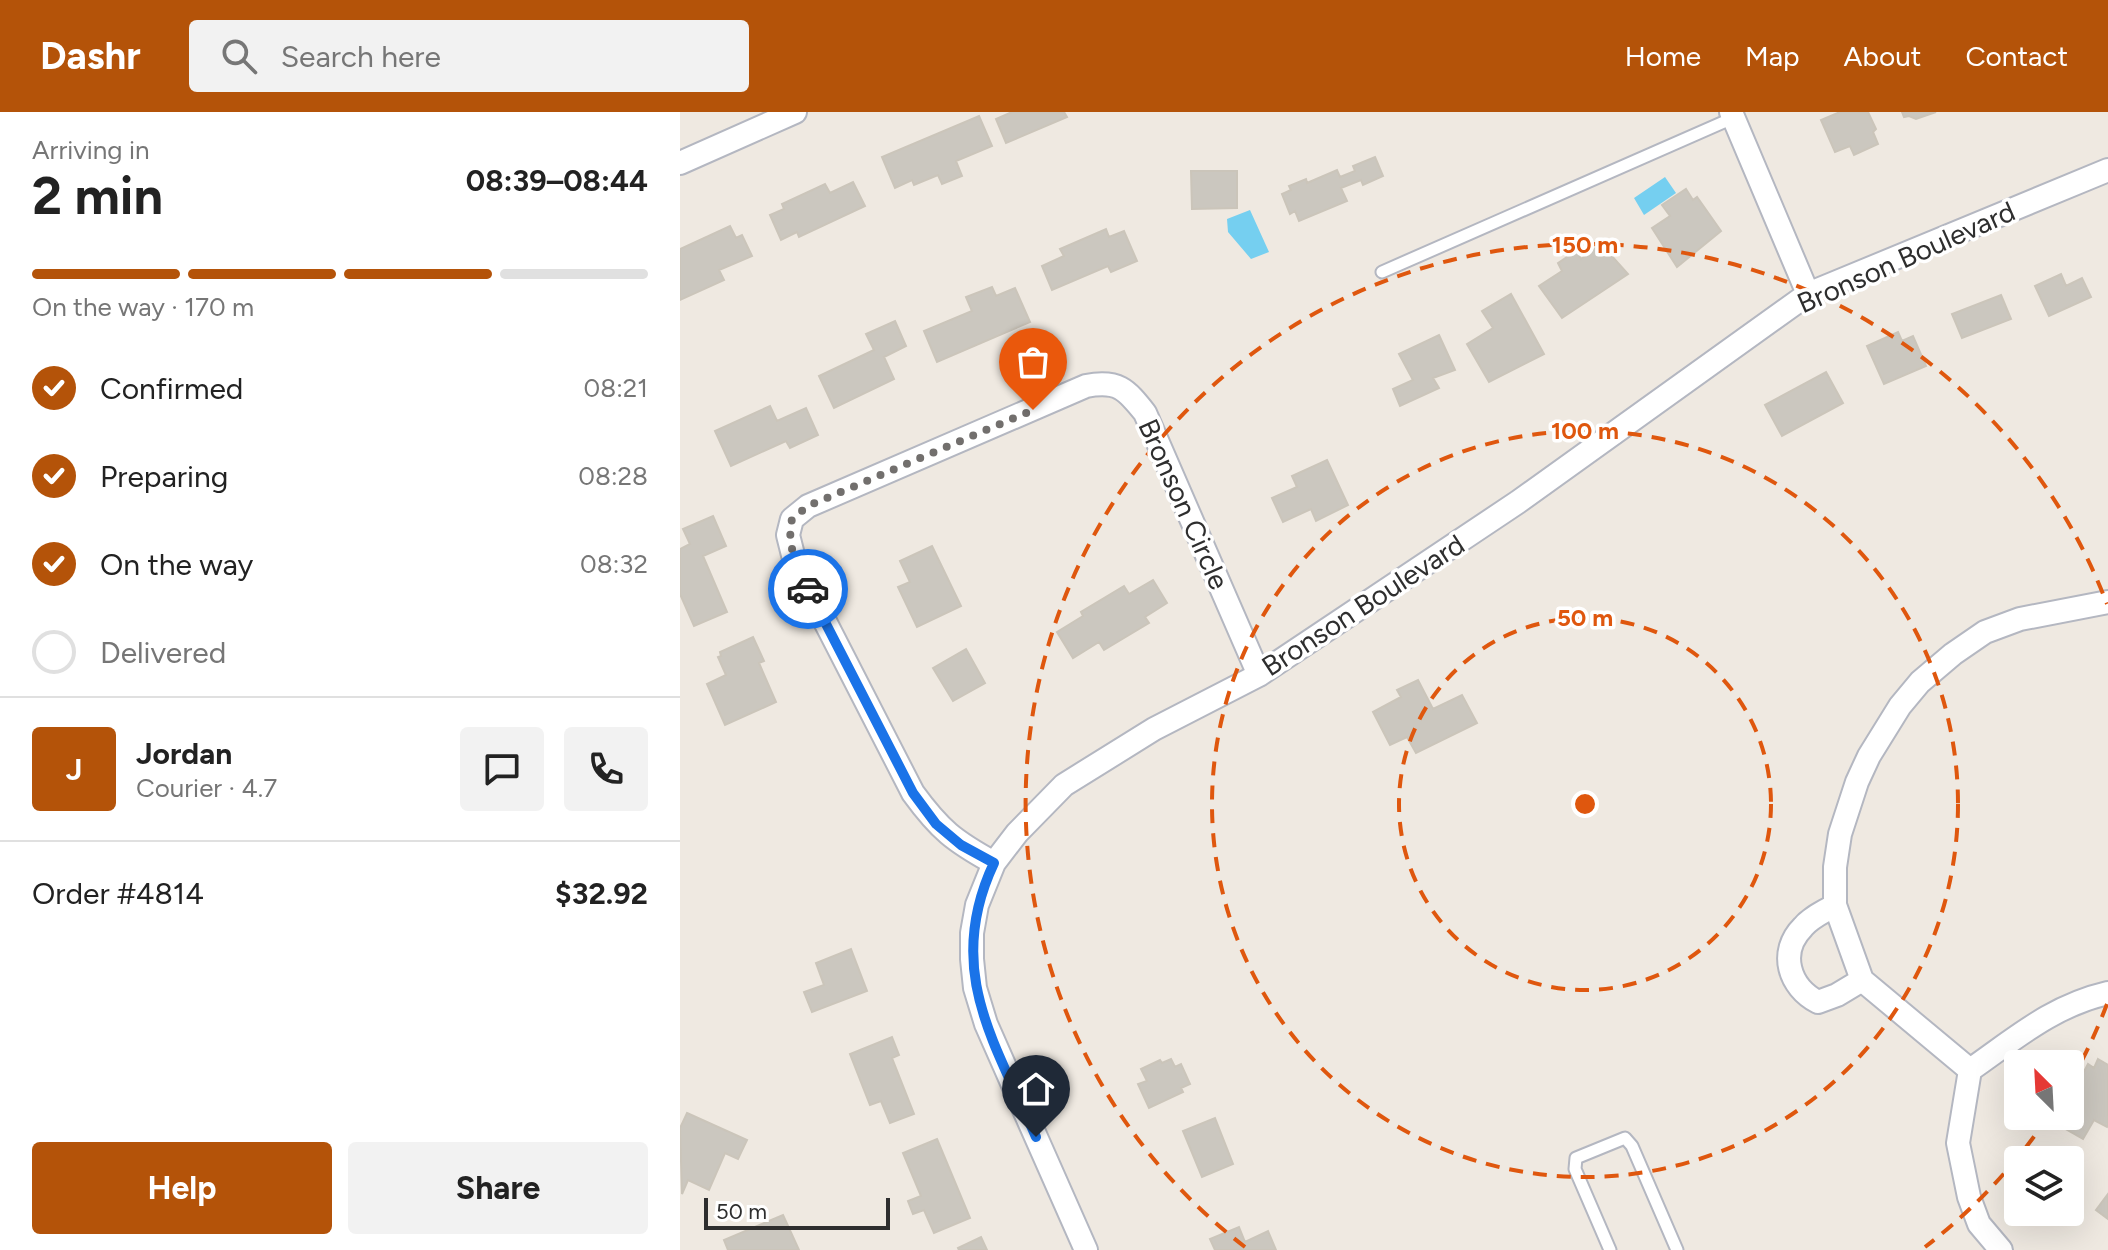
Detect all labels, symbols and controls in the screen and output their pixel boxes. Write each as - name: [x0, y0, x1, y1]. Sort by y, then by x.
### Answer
- search box: [189, 20, 749, 92]
- text: Dashr: [40, 33, 141, 79]
- icon: search: [217, 34, 261, 78]
- text: Search here: [281, 38, 441, 75]
- text: Home: [1625, 39, 1701, 73]
- text: Map: [1745, 39, 1800, 73]
- text: About: [1844, 39, 1921, 73]
- text: Contact: [1965, 39, 2068, 73]
- text: Arriving in: [32, 134, 150, 166]
- text: 08:39–08:44: [466, 162, 648, 199]
- text: 2 min: [32, 165, 163, 227]
- street label: Bronson Boulevard: [1792, 194, 2020, 320]
- text: 150 m: [1552, 230, 1618, 259]
- text: On the way · 170 m: [32, 291, 254, 323]
- pin: [999, 328, 1067, 410]
- icon: bag: [1011, 340, 1055, 384]
- icon: check: [32, 366, 76, 410]
- text: Confirmed: [100, 370, 243, 407]
- text: 08:21: [584, 372, 648, 404]
- street label: Bronson Circle: [1131, 413, 1237, 595]
- text: 100 m: [1551, 416, 1619, 445]
- icon: check: [32, 454, 76, 498]
- text: Preparing: [100, 458, 228, 495]
- text: 08:28: [578, 460, 648, 492]
- street label: Bronson Boulevard: [1255, 527, 1471, 683]
- icon: check: [32, 542, 76, 586]
- text: On the way: [100, 546, 253, 583]
- text: 08:32: [580, 548, 648, 580]
- courier: [768, 549, 848, 629]
- icon: car: [786, 567, 830, 611]
- text: 50 m: [1557, 603, 1613, 632]
- text: Delivered: [100, 634, 226, 671]
- button: chat: [460, 727, 544, 811]
- button: phone: [564, 727, 648, 811]
- text: Jordan: [136, 735, 232, 772]
- text: J: [66, 751, 82, 788]
- text: Courier · 4.7: [136, 772, 277, 804]
- centre of rings: [1571, 790, 1599, 818]
- text: Order #4814: [32, 875, 204, 912]
- text: $32.92: [555, 875, 648, 912]
- north arrow: [2004, 1050, 2084, 1130]
- map controls: [2004, 1050, 2084, 1226]
- pin: [1002, 1055, 1070, 1137]
- icon: home: [1014, 1067, 1058, 1111]
- button: Help: [32, 1142, 332, 1234]
- button: Share: [348, 1142, 648, 1234]
- button: layers: [2004, 1146, 2084, 1226]
- scale bar: [704, 1194, 890, 1230]
- text: 50 m: [716, 1198, 767, 1225]

